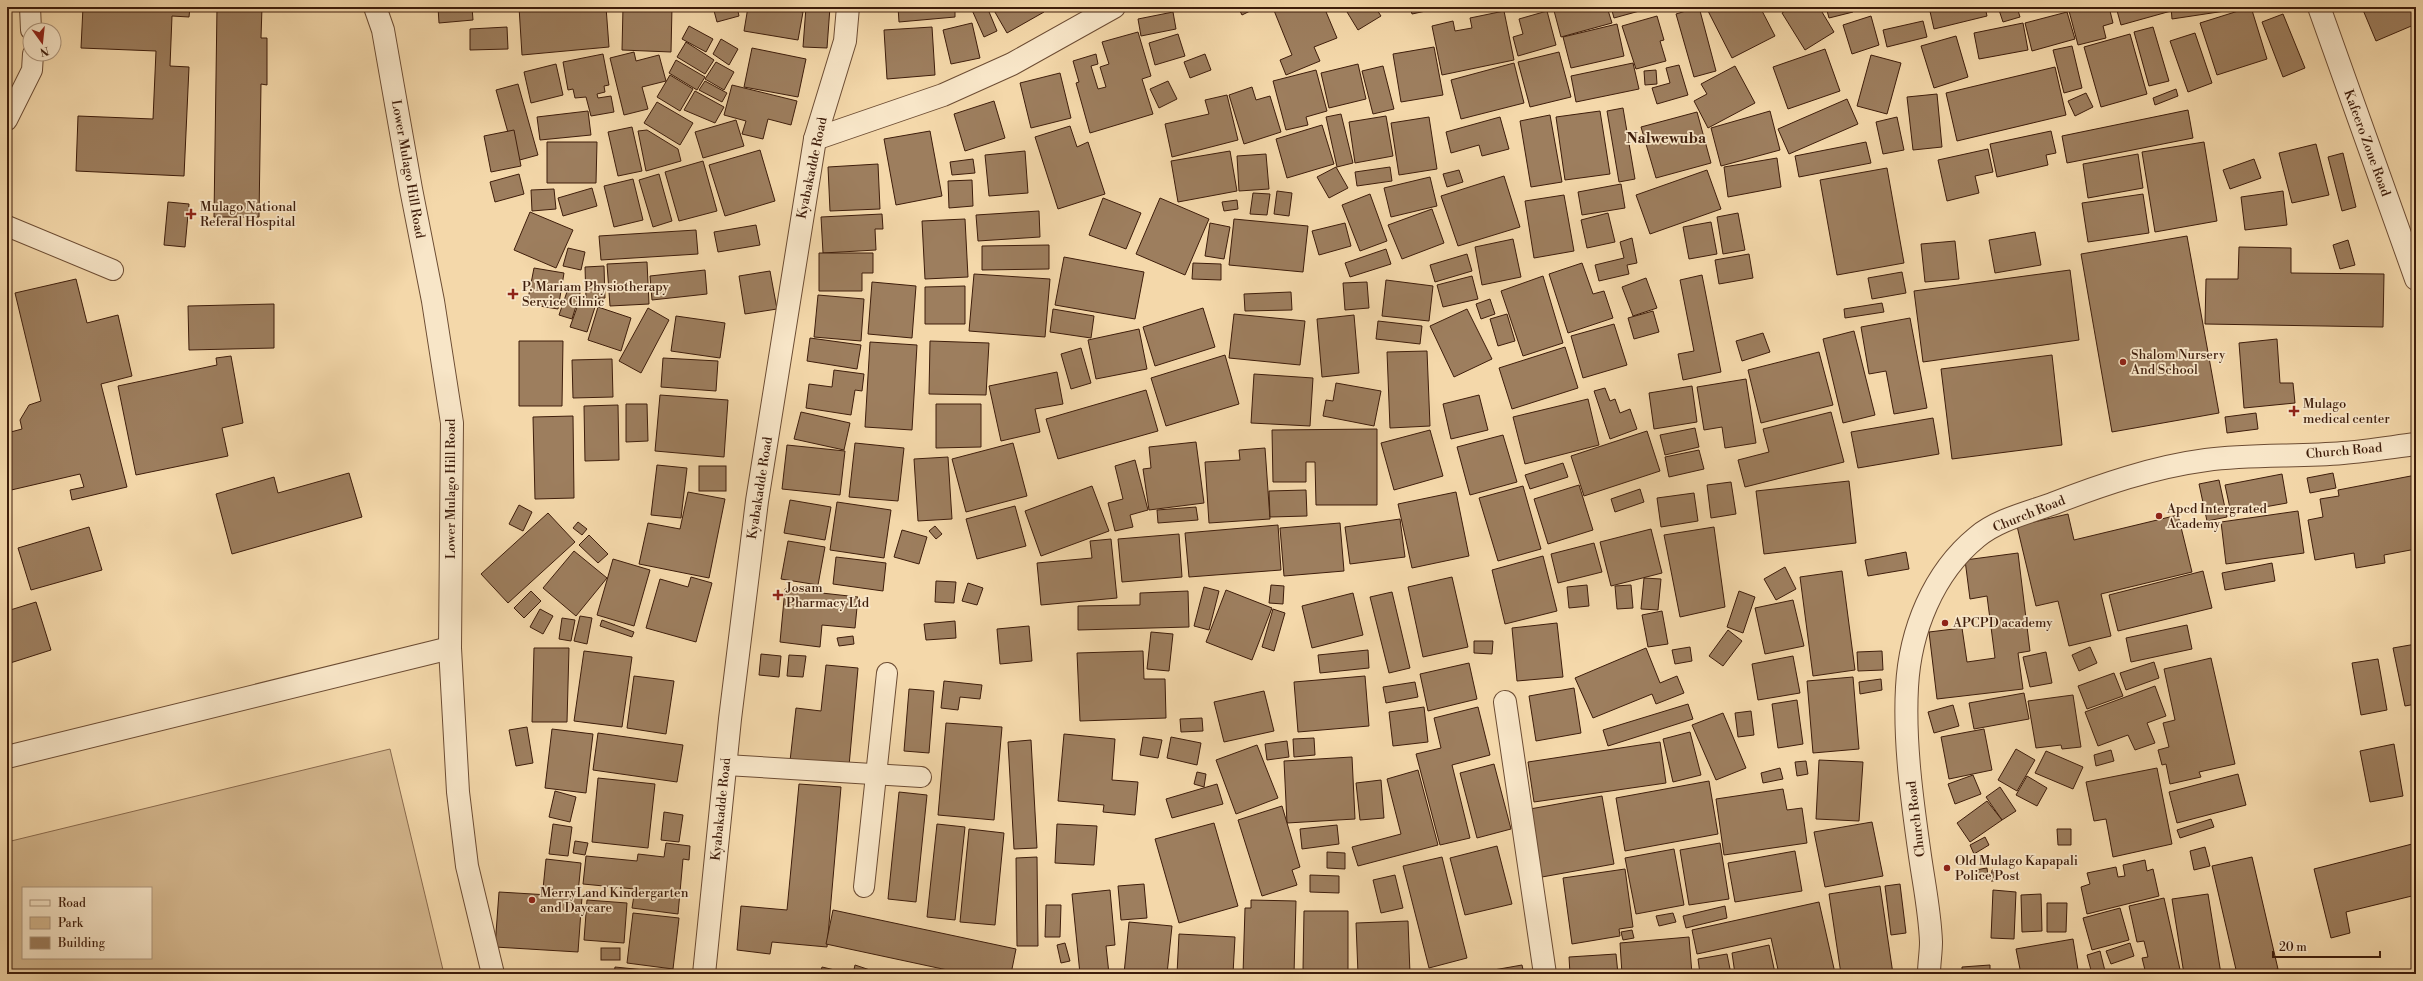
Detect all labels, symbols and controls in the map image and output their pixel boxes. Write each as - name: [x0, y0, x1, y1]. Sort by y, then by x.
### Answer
- north arrow: [22, 22, 62, 62]
- text: N: [38, 43, 50, 59]
- street label: Kafeero Zone Road: [2340, 87, 2394, 199]
- street label: Lower Mulago Hill Road: [388, 98, 428, 240]
- street label: Kyabakadde Road: [793, 115, 831, 220]
- district label: Nalwewuba: [1626, 129, 1707, 148]
- place label: Mulago National Referal Hospital: [200, 199, 297, 230]
- marker: Mulago National Referal Hospital: [185, 208, 197, 220]
- place label: P. Mariam Physiotherapy Service Clinic: [522, 279, 670, 310]
- marker: P. Mariam Physiotherapy Service Clinic: [507, 288, 519, 300]
- place label: Shalom Nursery And School: [2130, 347, 2226, 378]
- marker: Shalom Nursery And School: [2118, 357, 2128, 367]
- place label: Mulago medical center: [2303, 396, 2390, 427]
- marker: Mulago medical center: [2288, 405, 2300, 417]
- street label: Lower Mulago Hill Road: [443, 418, 459, 559]
- street label: Kyabakadde Road: [744, 435, 776, 540]
- street label: Church Road: [2305, 440, 2383, 462]
- street label: Church Road: [1990, 492, 2068, 536]
- place label: Apcd Intergrated Academy: [2166, 501, 2268, 532]
- marker: Apcd Intergrated Academy: [2154, 511, 2164, 521]
- place label: Josam Pharmacy Ltd: [785, 580, 870, 611]
- marker: Josam Pharmacy Ltd: [773, 590, 783, 600]
- place label: APCPD academy: [1952, 615, 2053, 631]
- marker: APCPD academy: [1940, 618, 1950, 628]
- street label: Kyabakadde Road: [708, 756, 734, 861]
- street label: Church Road: [1903, 779, 1929, 858]
- place label: Old Mulago Kapapali Police Post: [1955, 853, 2078, 884]
- marker: Old Mulago Kapapali Police Post: [1942, 863, 1952, 873]
- place label: MerryLand Kindergarten and Daycare: [540, 885, 689, 916]
- legend: [22, 887, 152, 959]
- marker: MerryLand Kindergarten and Daycare: [527, 895, 537, 905]
- text: Road: [58, 896, 86, 911]
- text: Park: [58, 916, 84, 931]
- scale bar: [2273, 933, 2380, 959]
- text: Building: [57, 936, 106, 951]
- text: 20 m: [2279, 940, 2307, 955]

